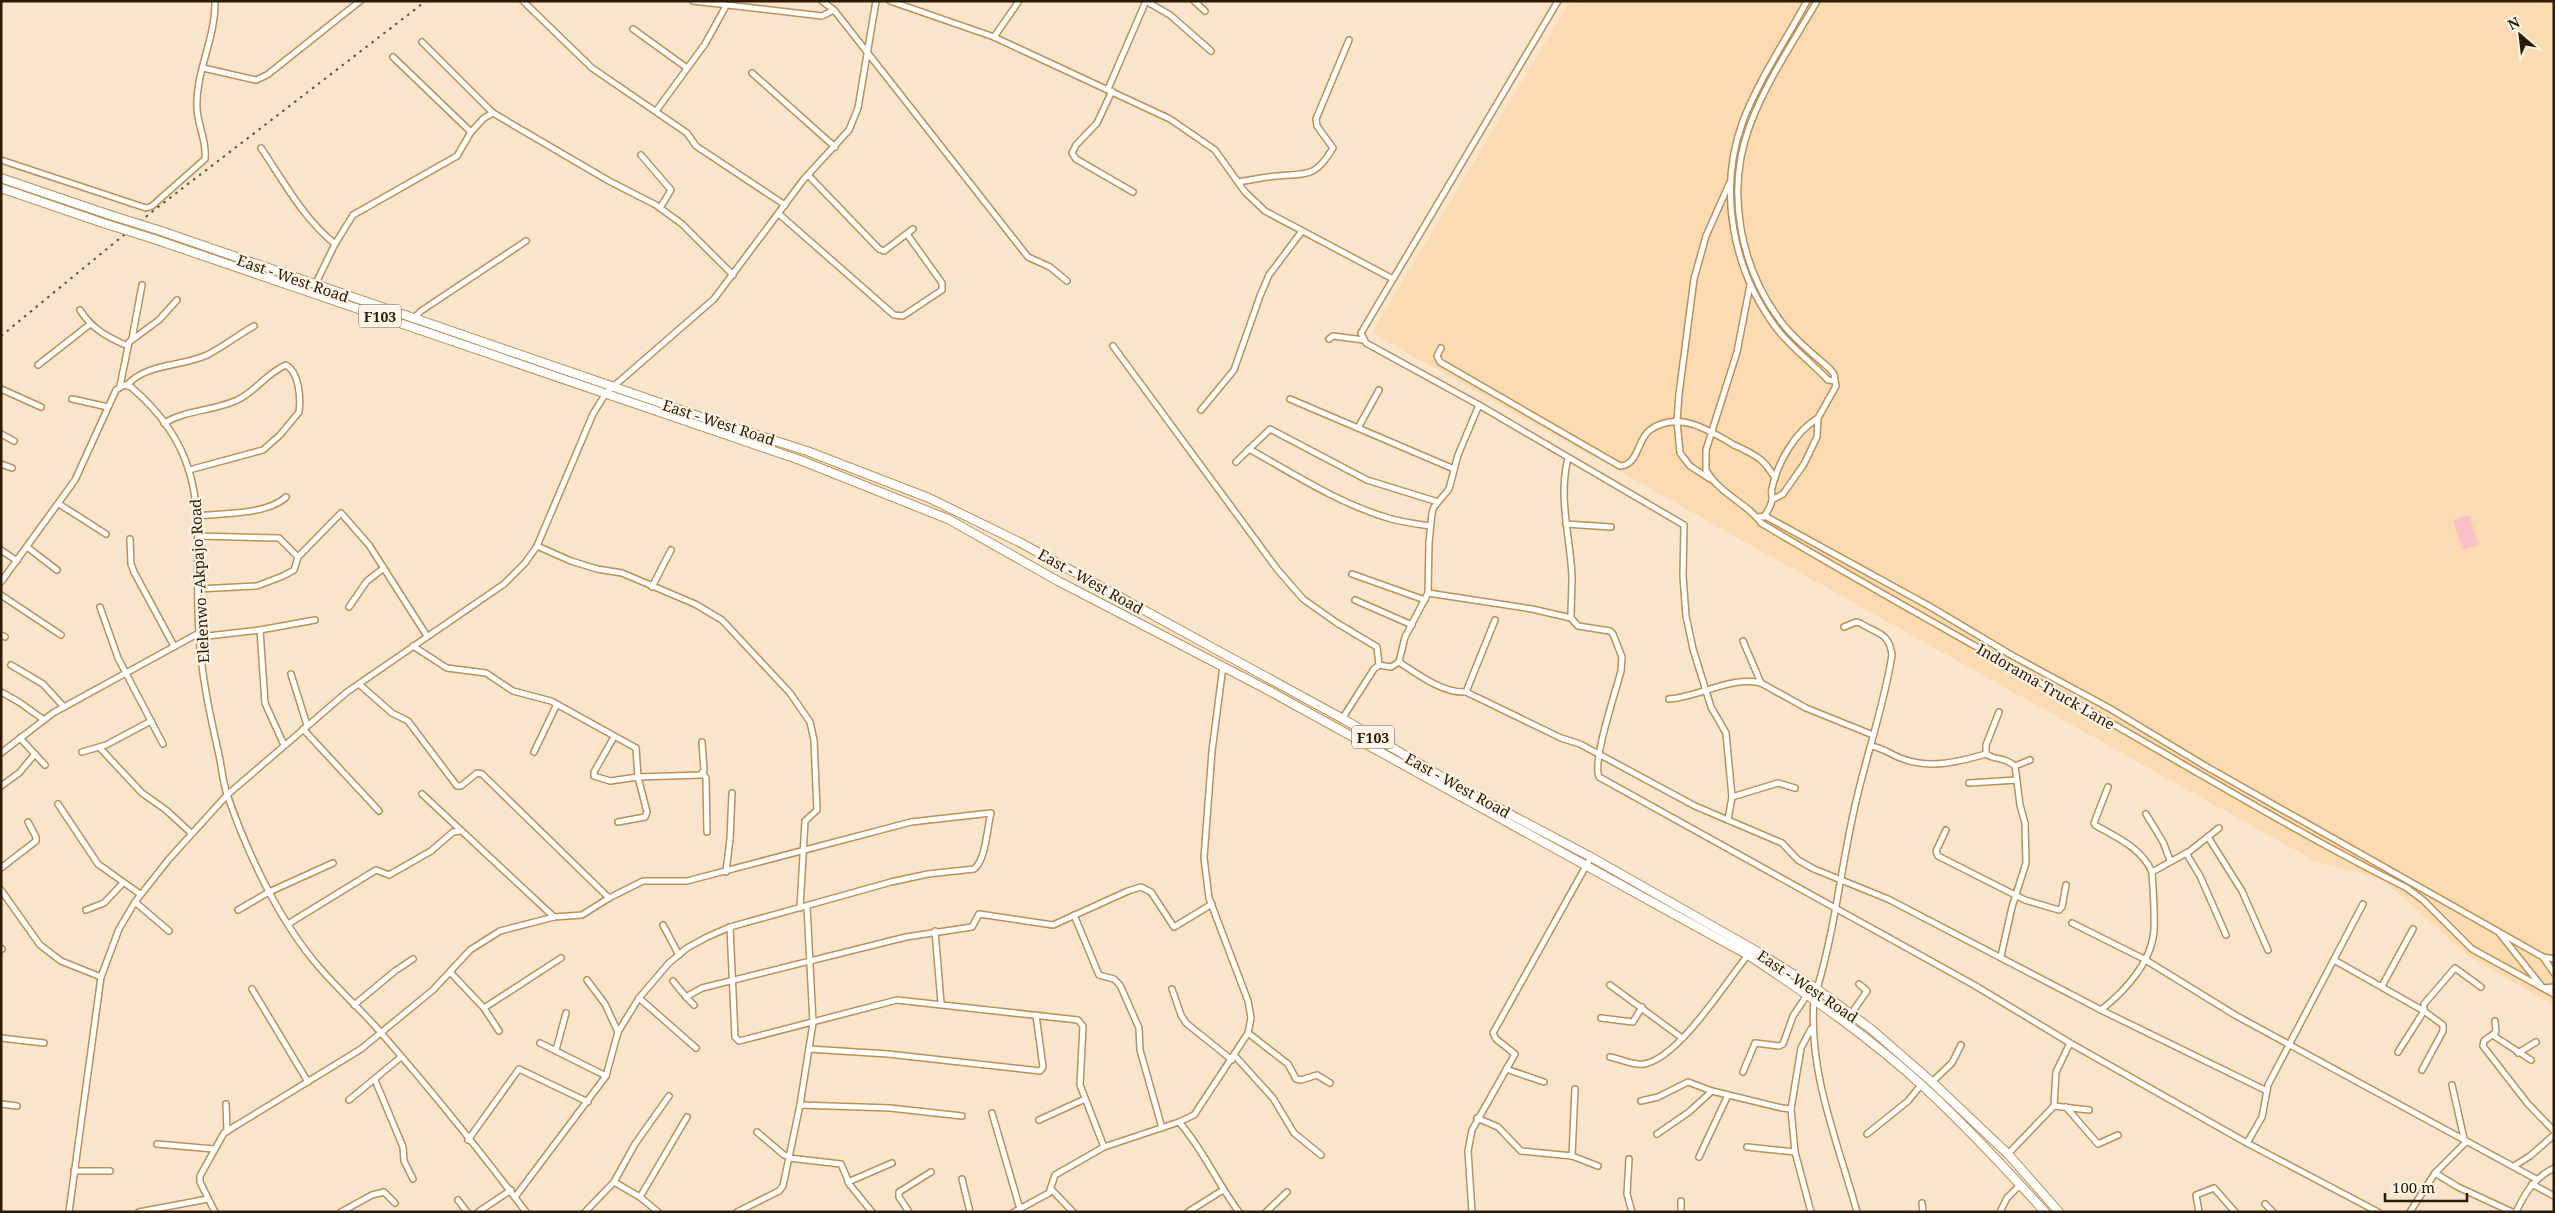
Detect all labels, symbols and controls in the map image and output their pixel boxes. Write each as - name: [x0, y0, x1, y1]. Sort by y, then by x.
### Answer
- north arrow: [2495, 10, 2545, 60]
- text: N: [2504, 12, 2523, 34]
- street label: East - West Road: [234, 249, 352, 307]
- road number: F103: [359, 304, 401, 328]
- street label: East - West Road: [660, 394, 778, 450]
- street label: Elelenwo -Akpajo Road: [185, 498, 213, 664]
- street label: East - West Road: [1035, 544, 1147, 618]
- street label: Indorama Truck Lane: [1973, 638, 2119, 734]
- road number: F103: [1352, 726, 1394, 749]
- street label: East - West Road: [1402, 748, 1514, 822]
- street label: East - West Road: [1754, 945, 1862, 1027]
- scale bar: [2385, 1170, 2468, 1202]
- text: 100 m: [2392, 1177, 2435, 1197]

